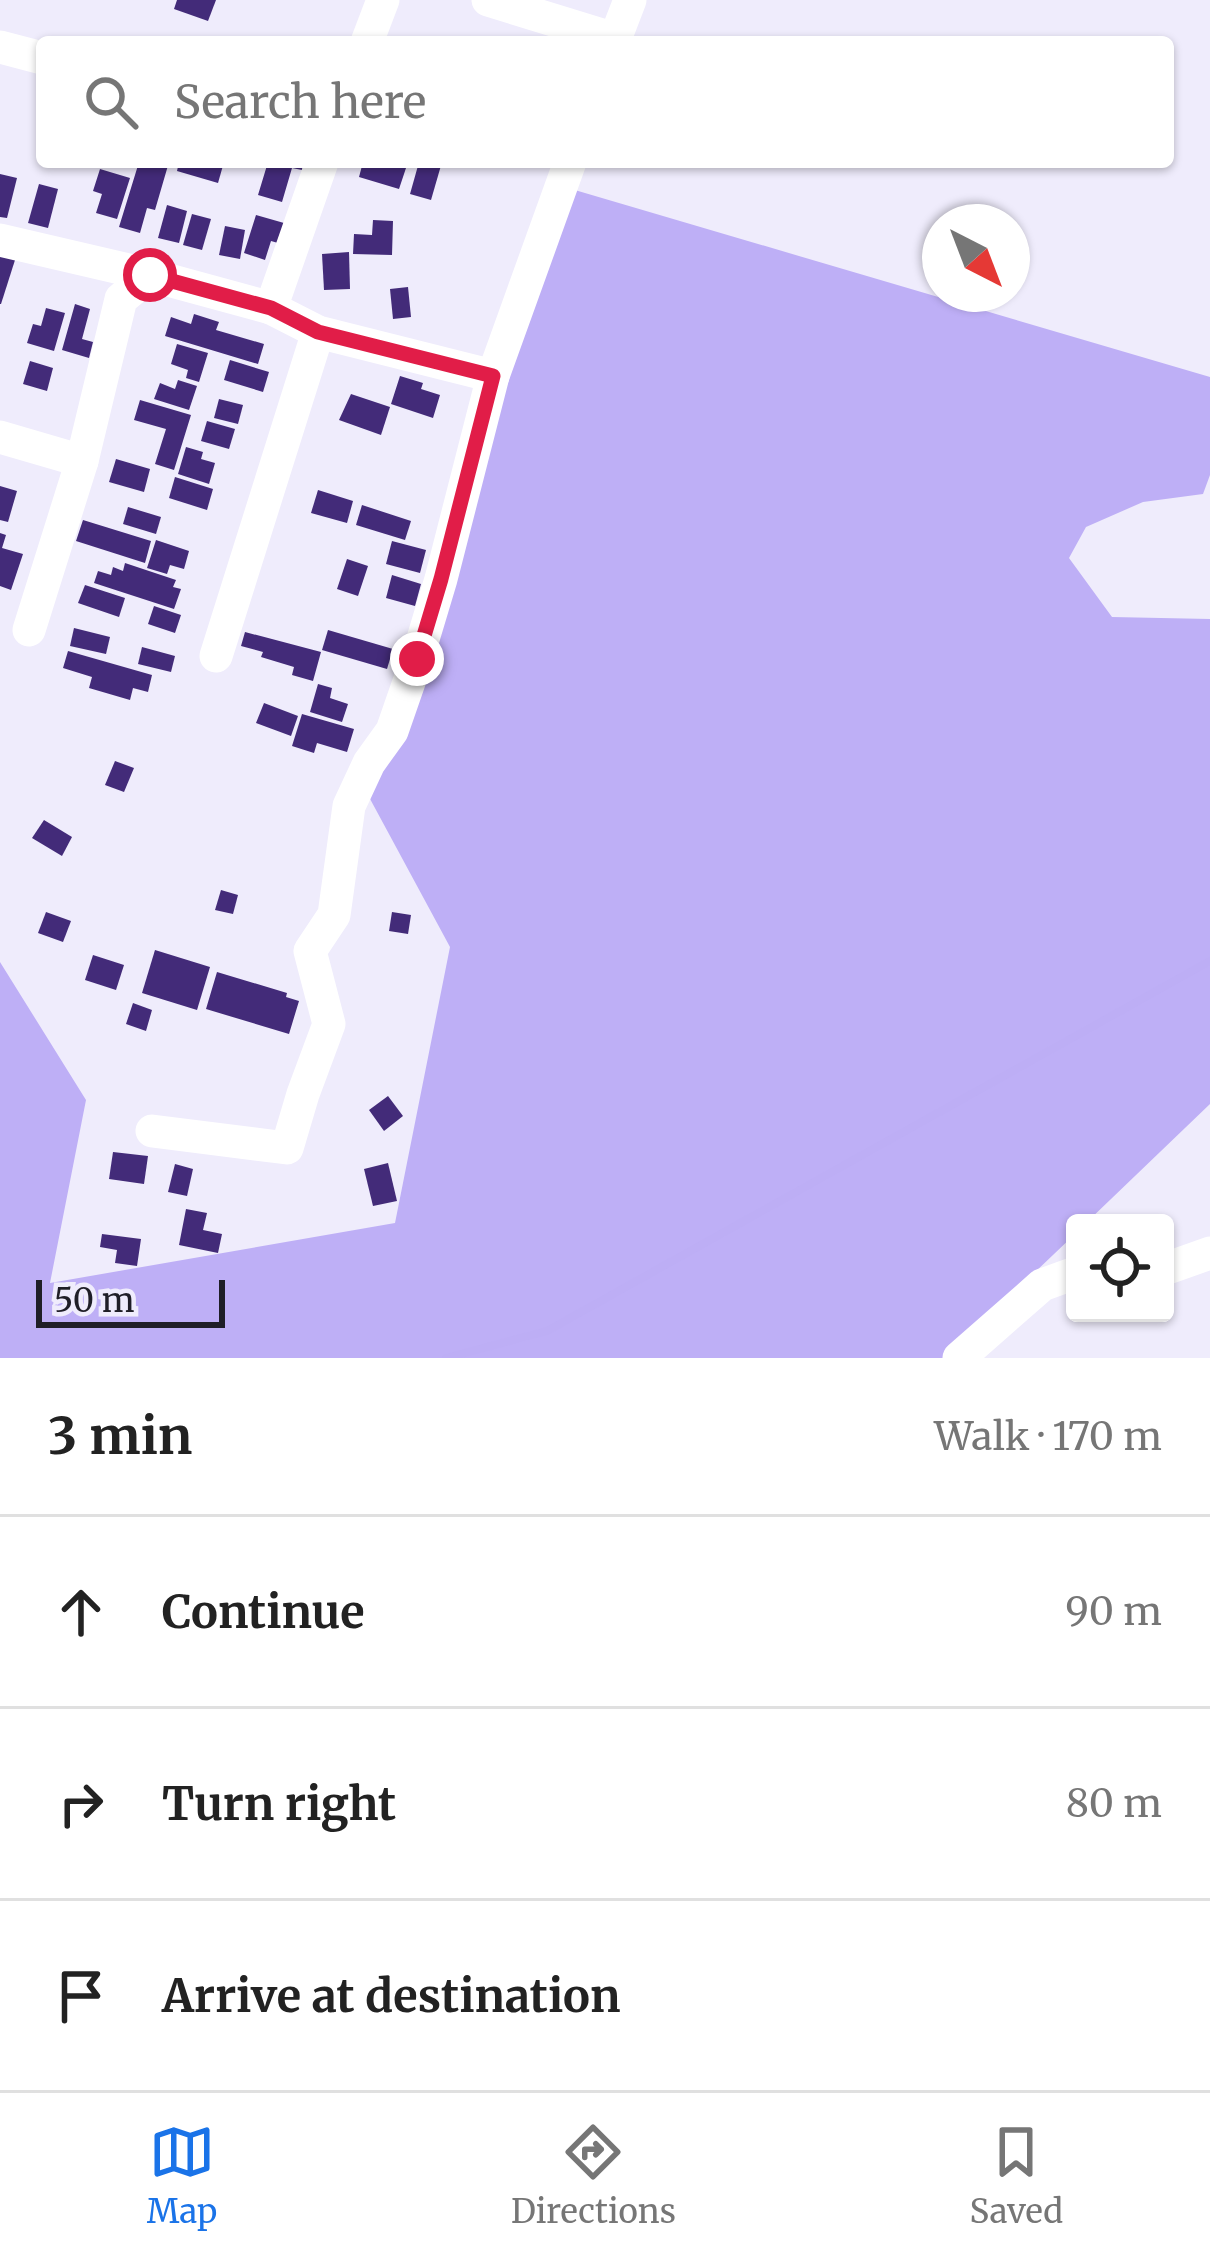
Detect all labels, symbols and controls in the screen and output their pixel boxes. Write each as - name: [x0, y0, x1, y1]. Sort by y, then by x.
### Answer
- search box: [36, 36, 1174, 168]
- icon: search: [78, 69, 144, 135]
- text: Search here: [174, 74, 426, 130]
- north arrow: [922, 204, 1030, 312]
- route start: [123, 248, 177, 302]
- route end: [390, 632, 444, 686]
- map controls: [1066, 1214, 1174, 1322]
- button: locate: [1066, 1214, 1174, 1322]
- scale bar: [36, 1274, 225, 1327]
- text: 50 m: [54, 1280, 135, 1321]
- text: 3 min: [48, 1404, 192, 1468]
- text: Walk · 170 m: [934, 1412, 1162, 1461]
- icon: ahead: [48, 1579, 114, 1645]
- text: Continue: [162, 1584, 364, 1640]
- text: 90 m: [1065, 1587, 1162, 1636]
- icon: right: [48, 1771, 114, 1837]
- text: Turn right: [162, 1776, 396, 1832]
- text: 80 m: [1066, 1779, 1162, 1828]
- icon: arrive: [48, 1963, 114, 2029]
- text: Arrive at destination: [162, 1968, 620, 2024]
- tab: Map: [147, 2119, 217, 2232]
- tab: Directions: [511, 2119, 676, 2232]
- tab: Saved: [970, 2119, 1063, 2232]

